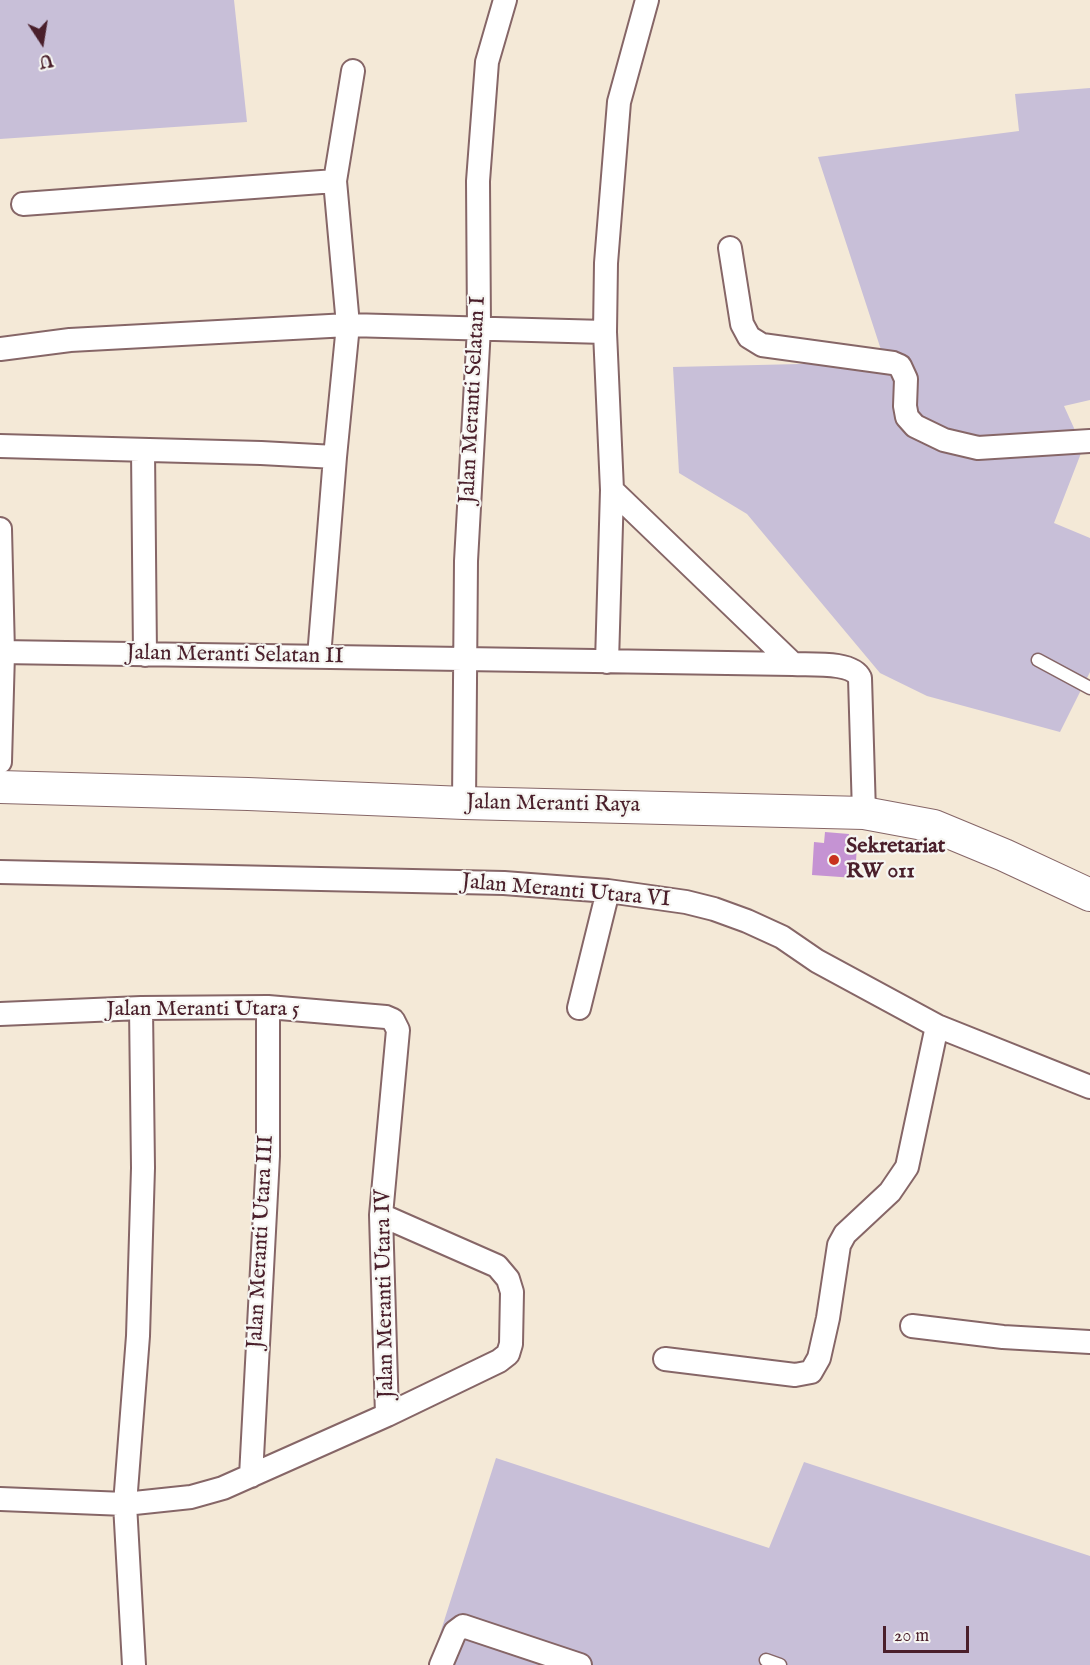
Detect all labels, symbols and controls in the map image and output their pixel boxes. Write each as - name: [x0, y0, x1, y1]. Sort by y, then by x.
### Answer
- north arrow: [12, 12, 72, 72]
- text: U: [37, 48, 54, 71]
- street label: Jalan Meranti Selatan I: [455, 295, 493, 505]
- street label: Jalan Meranti Selatan II: [126, 641, 344, 671]
- street label: Jalan Meranti Raya: [466, 790, 640, 820]
- place label: Sekretariat RW 011: [846, 834, 945, 885]
- marker: Sekretariat RW 011: [827, 853, 841, 867]
- street label: Jalan Meranti Utara VI: [461, 870, 671, 914]
- street label: Jalan Meranti Utara 5: [106, 997, 300, 1023]
- street label: Jalan Meranti Utara III: [243, 1134, 281, 1350]
- street label: Jalan Meranti Utara IV: [371, 1189, 401, 1399]
- scale bar: [886, 1614, 972, 1652]
- text: 20 m: [894, 1625, 929, 1648]

